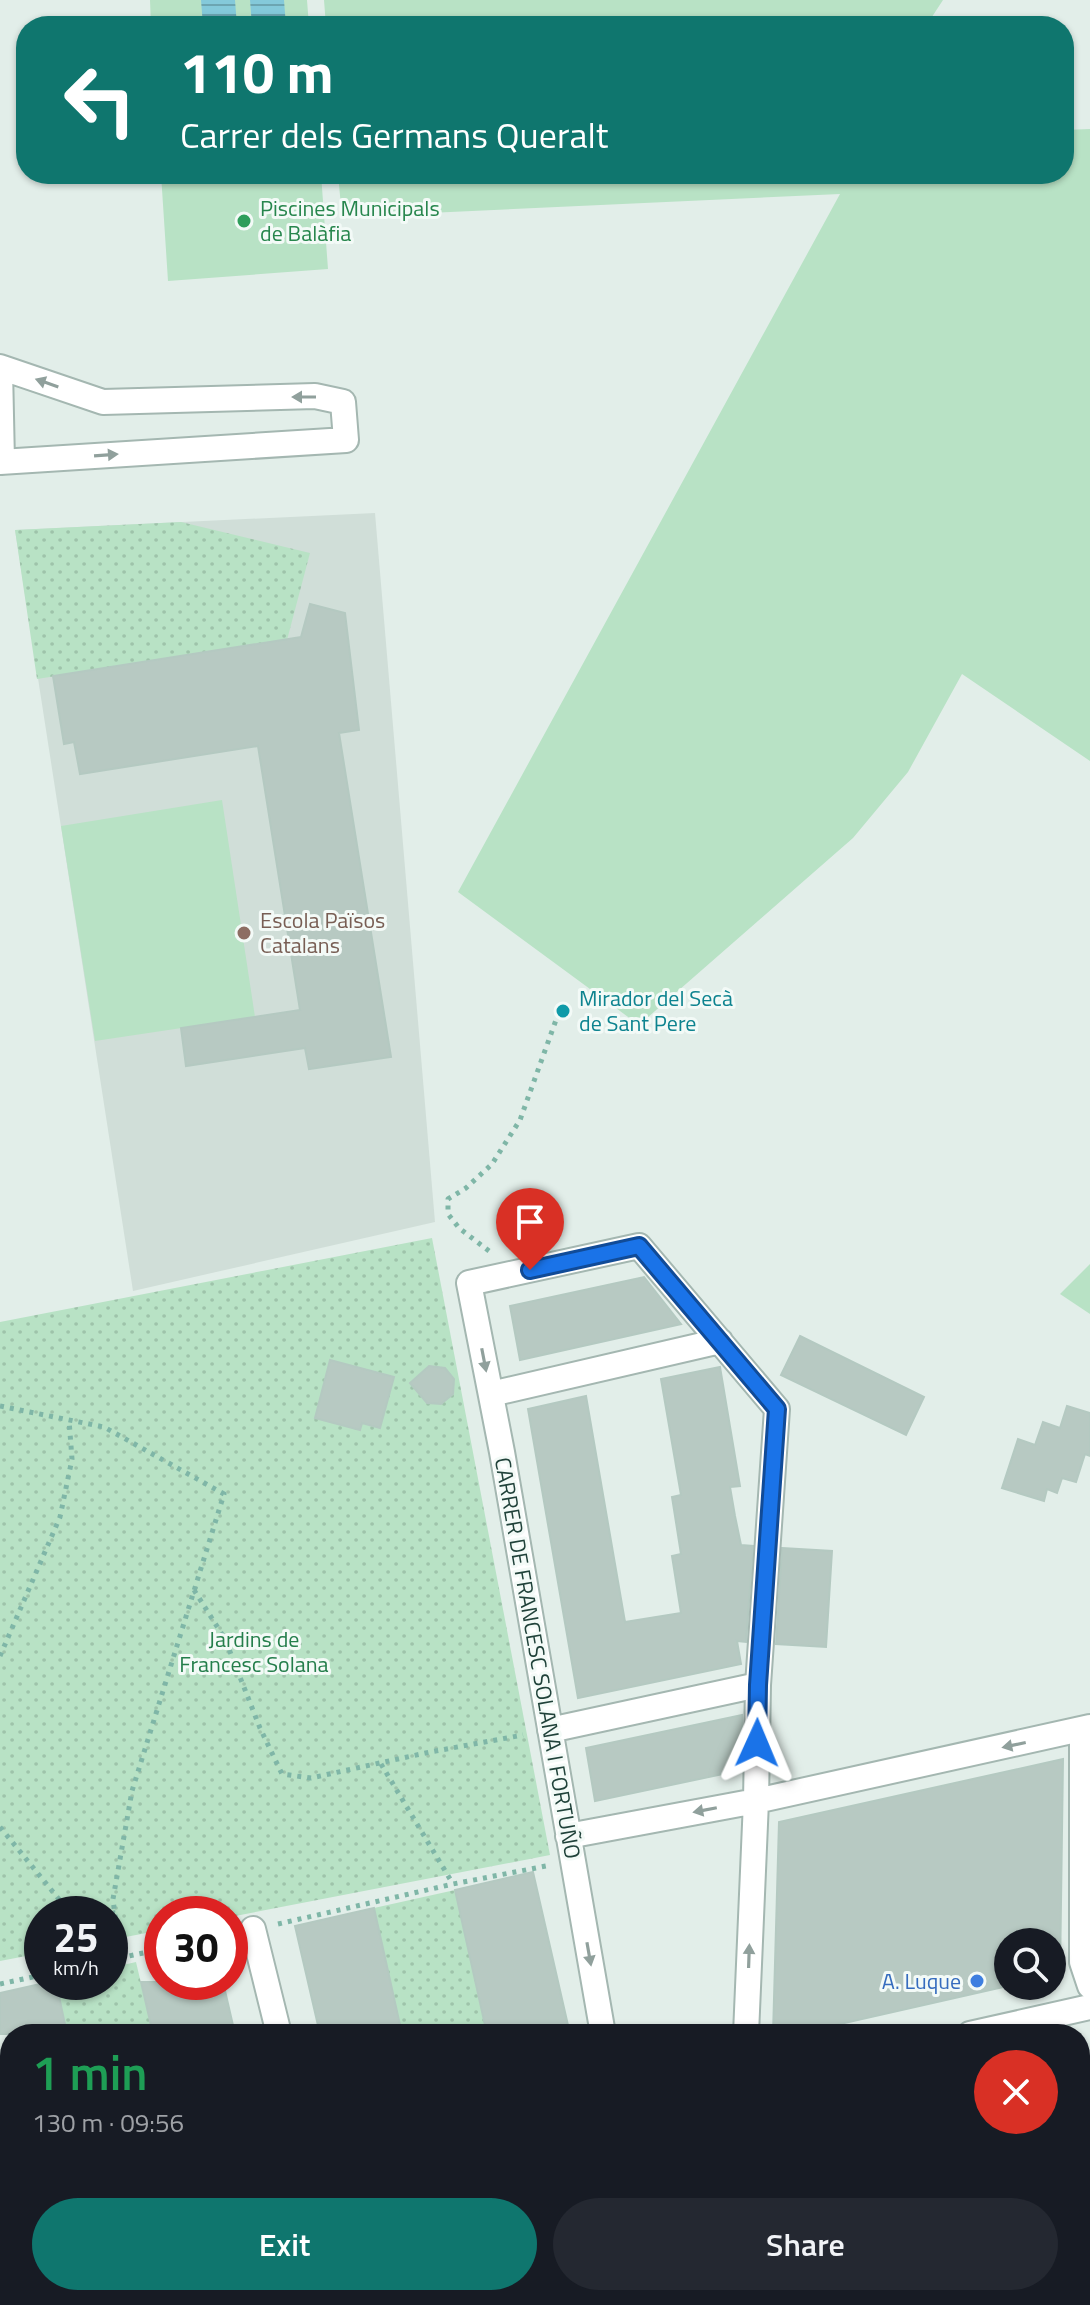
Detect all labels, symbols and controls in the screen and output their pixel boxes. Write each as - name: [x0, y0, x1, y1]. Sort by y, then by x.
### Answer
- text: 110 m: [180, 30, 333, 115]
- icon: left: [48, 48, 152, 152]
- text: Carrer dels Germans Queralt: [180, 107, 608, 162]
- place label: Piscines Municipals de Balàfia: [260, 191, 440, 250]
- marker: Piscines Municipals de Balàfia: [235, 212, 253, 230]
- one-way arrow: [35, 377, 59, 389]
- one-way arrow: [291, 391, 316, 403]
- one-way arrow: [94, 448, 119, 461]
- place label: Escola Països Catalans: [260, 903, 385, 962]
- marker: Escola Països Catalans: [235, 924, 253, 942]
- place label: Mirador del Secà de Sant Pere: [579, 981, 733, 1040]
- marker: Mirador del Secà de Sant Pere: [554, 1002, 572, 1020]
- pin: [496, 1188, 564, 1270]
- icon: arrive: [508, 1200, 552, 1244]
- one-way arrow: [478, 1347, 491, 1372]
- street label: CARRER DE FRANCESC SOLANA I FORTUÑO: [486, 1455, 590, 1861]
- park label: Jardins de Francesc Solana: [179, 1622, 329, 1681]
- position arrow: [715, 1701, 799, 1785]
- one-way arrow: [1002, 1739, 1027, 1752]
- one-way arrow: [692, 1805, 717, 1817]
- speed limit sign: 30: [144, 1896, 248, 2000]
- text: 25: [54, 1907, 98, 1968]
- map controls: [994, 1928, 1066, 2000]
- button: search: [994, 1928, 1066, 2000]
- one-way arrow: [583, 1942, 595, 1967]
- one-way arrow: [743, 1943, 756, 1968]
- text: km/h: [53, 1952, 99, 1983]
- place label: A. Luque: [882, 1964, 961, 1998]
- marker: A. Luque: [968, 1972, 986, 1990]
- text: 1 min: [32, 2036, 147, 2109]
- button: close: [974, 2050, 1058, 2134]
- text: 130 m · 09:56: [32, 2103, 184, 2142]
- button: Exit: [32, 2198, 537, 2290]
- button: Share: [553, 2198, 1058, 2290]

